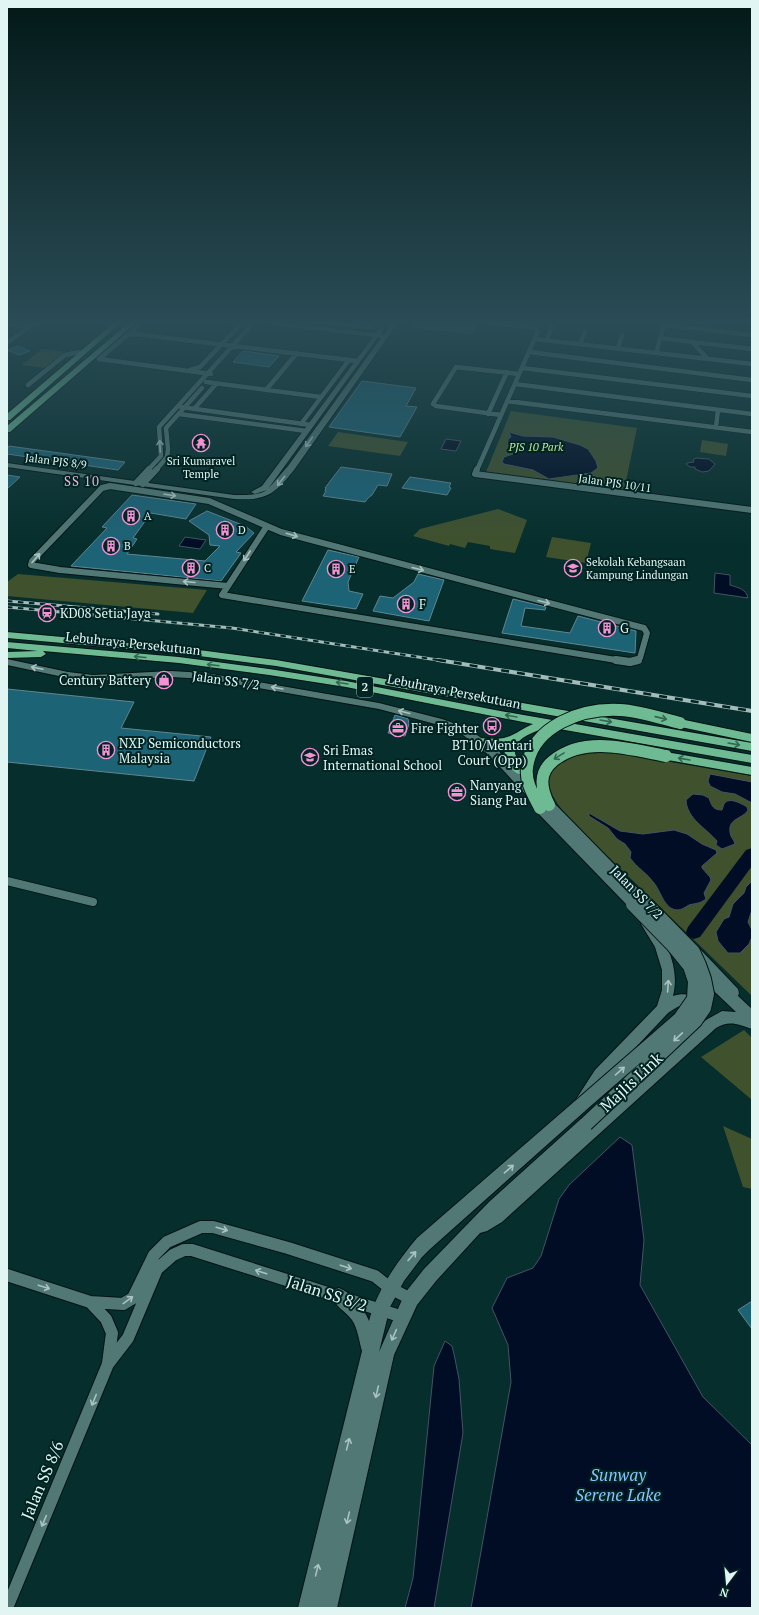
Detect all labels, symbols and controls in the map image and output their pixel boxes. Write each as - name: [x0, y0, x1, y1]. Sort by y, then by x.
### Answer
- temple icon: Sri Kumaravel Temple: [191, 433, 211, 453]
- one-way arrow: [305, 436, 313, 447]
- one-way arrow: [156, 440, 164, 453]
- park label: PJS 10 Park: [508, 440, 564, 454]
- street label: Jalan PJS 8/9: [24, 450, 88, 472]
- place label: Sri Kumaravel Temple: [167, 454, 235, 481]
- street label: Jalan PJS 10/11: [578, 471, 652, 495]
- district label: SS 10: [64, 472, 100, 490]
- one-way arrow: [276, 476, 285, 487]
- one-way arrow: [163, 491, 176, 499]
- building icon: A: [121, 506, 141, 526]
- place label: A: [144, 509, 152, 523]
- building icon: D: [215, 520, 235, 540]
- place label: D: [238, 523, 246, 537]
- one-way arrow: [286, 532, 299, 539]
- building icon: B: [101, 536, 121, 556]
- place label: B: [124, 539, 131, 553]
- one-way arrow: [243, 550, 251, 562]
- one-way arrow: [31, 553, 40, 563]
- place label: Sekolah Kebangsaan Kampung Lindungan: [586, 555, 689, 582]
- building icon: C: [181, 558, 201, 578]
- school or university icon: Sekolah Kebangsaan Kampung Lindungan: [563, 558, 583, 578]
- building icon: E: [326, 559, 346, 579]
- place label: C: [204, 561, 211, 575]
- place label: E: [349, 562, 355, 576]
- one-way arrow: [411, 566, 424, 573]
- one-way arrow: [183, 578, 196, 586]
- building icon: F: [396, 594, 416, 614]
- place label: F: [419, 595, 426, 613]
- one-way arrow: [537, 599, 550, 606]
- station icon: KD08 Setia Jaya: [37, 603, 57, 623]
- place label: KD08 Setia Jaya: [60, 604, 151, 622]
- building icon: G: [597, 618, 617, 638]
- place label: G: [620, 619, 629, 637]
- street label: Lebuhraya Persekutuan: [65, 627, 202, 659]
- one-way arrow: [134, 654, 147, 661]
- one-way arrow: [207, 661, 220, 669]
- one-way arrow: [31, 664, 44, 672]
- street label: Jalan SS 7/2: [191, 666, 261, 694]
- street label: Lebuhraya Persekutuan: [386, 669, 522, 713]
- shop icon: Century Battery: [154, 670, 174, 690]
- place label: Century Battery: [59, 671, 151, 689]
- road number: 2: [357, 677, 373, 697]
- one-way arrow: [336, 679, 349, 687]
- one-way arrow: [271, 684, 284, 692]
- one-way arrow: [398, 708, 411, 716]
- one-way arrow: [505, 712, 518, 720]
- one-way arrow: [655, 715, 668, 723]
- bus stop icon: BT10/Mentari Court (Opp): [482, 716, 502, 736]
- one-way arrow: [599, 717, 612, 725]
- office icon: Fire Fighter: [388, 718, 408, 738]
- place label: Fire Fighter: [411, 719, 478, 737]
- place label: NXP Semiconductors Malaysia: [119, 734, 241, 767]
- place label: BT10/Mentari Court (Opp): [452, 736, 532, 769]
- building icon: NXP Semiconductors Malaysia: [96, 740, 116, 760]
- one-way arrow: [727, 740, 740, 748]
- place label: Sri Emas International School: [323, 741, 442, 774]
- school or university icon: Sri Emas International School: [300, 747, 320, 767]
- one-way arrow: [554, 752, 565, 760]
- one-way arrow: [678, 755, 691, 763]
- place label: Nanyang Siang Pau: [470, 776, 527, 809]
- office icon: Nanyang Siang Pau: [447, 782, 467, 802]
- street label: Jalan SS 7/2: [607, 861, 667, 923]
- one-way arrow: [664, 980, 671, 993]
- one-way arrow: [672, 1033, 683, 1042]
- street label: Majlis Link: [595, 1047, 668, 1117]
- one-way arrow: [615, 1067, 625, 1076]
- one-way arrow: [503, 1164, 514, 1173]
- one-way arrow: [215, 1226, 228, 1233]
- one-way arrow: [408, 1250, 417, 1261]
- one-way arrow: [340, 1264, 353, 1271]
- one-way arrow: [255, 1268, 268, 1275]
- street label: Jalan SS 8/2: [284, 1270, 370, 1316]
- one-way arrow: [37, 1284, 50, 1291]
- one-way arrow: [122, 1296, 133, 1304]
- one-way arrow: [390, 1329, 398, 1341]
- one-way arrow: [373, 1385, 381, 1398]
- one-way arrow: [89, 1394, 97, 1406]
- street label: Jalan SS 8/6: [16, 1437, 69, 1523]
- one-way arrow: [345, 1438, 352, 1451]
- water label: Sunway Serene Lake: [575, 1463, 661, 1506]
- one-way arrow: [343, 1511, 351, 1524]
- one-way arrow: [40, 1514, 47, 1526]
- north arrow: [707, 1563, 747, 1603]
- one-way arrow: [314, 1564, 321, 1577]
- text: N: [718, 1585, 730, 1600]

